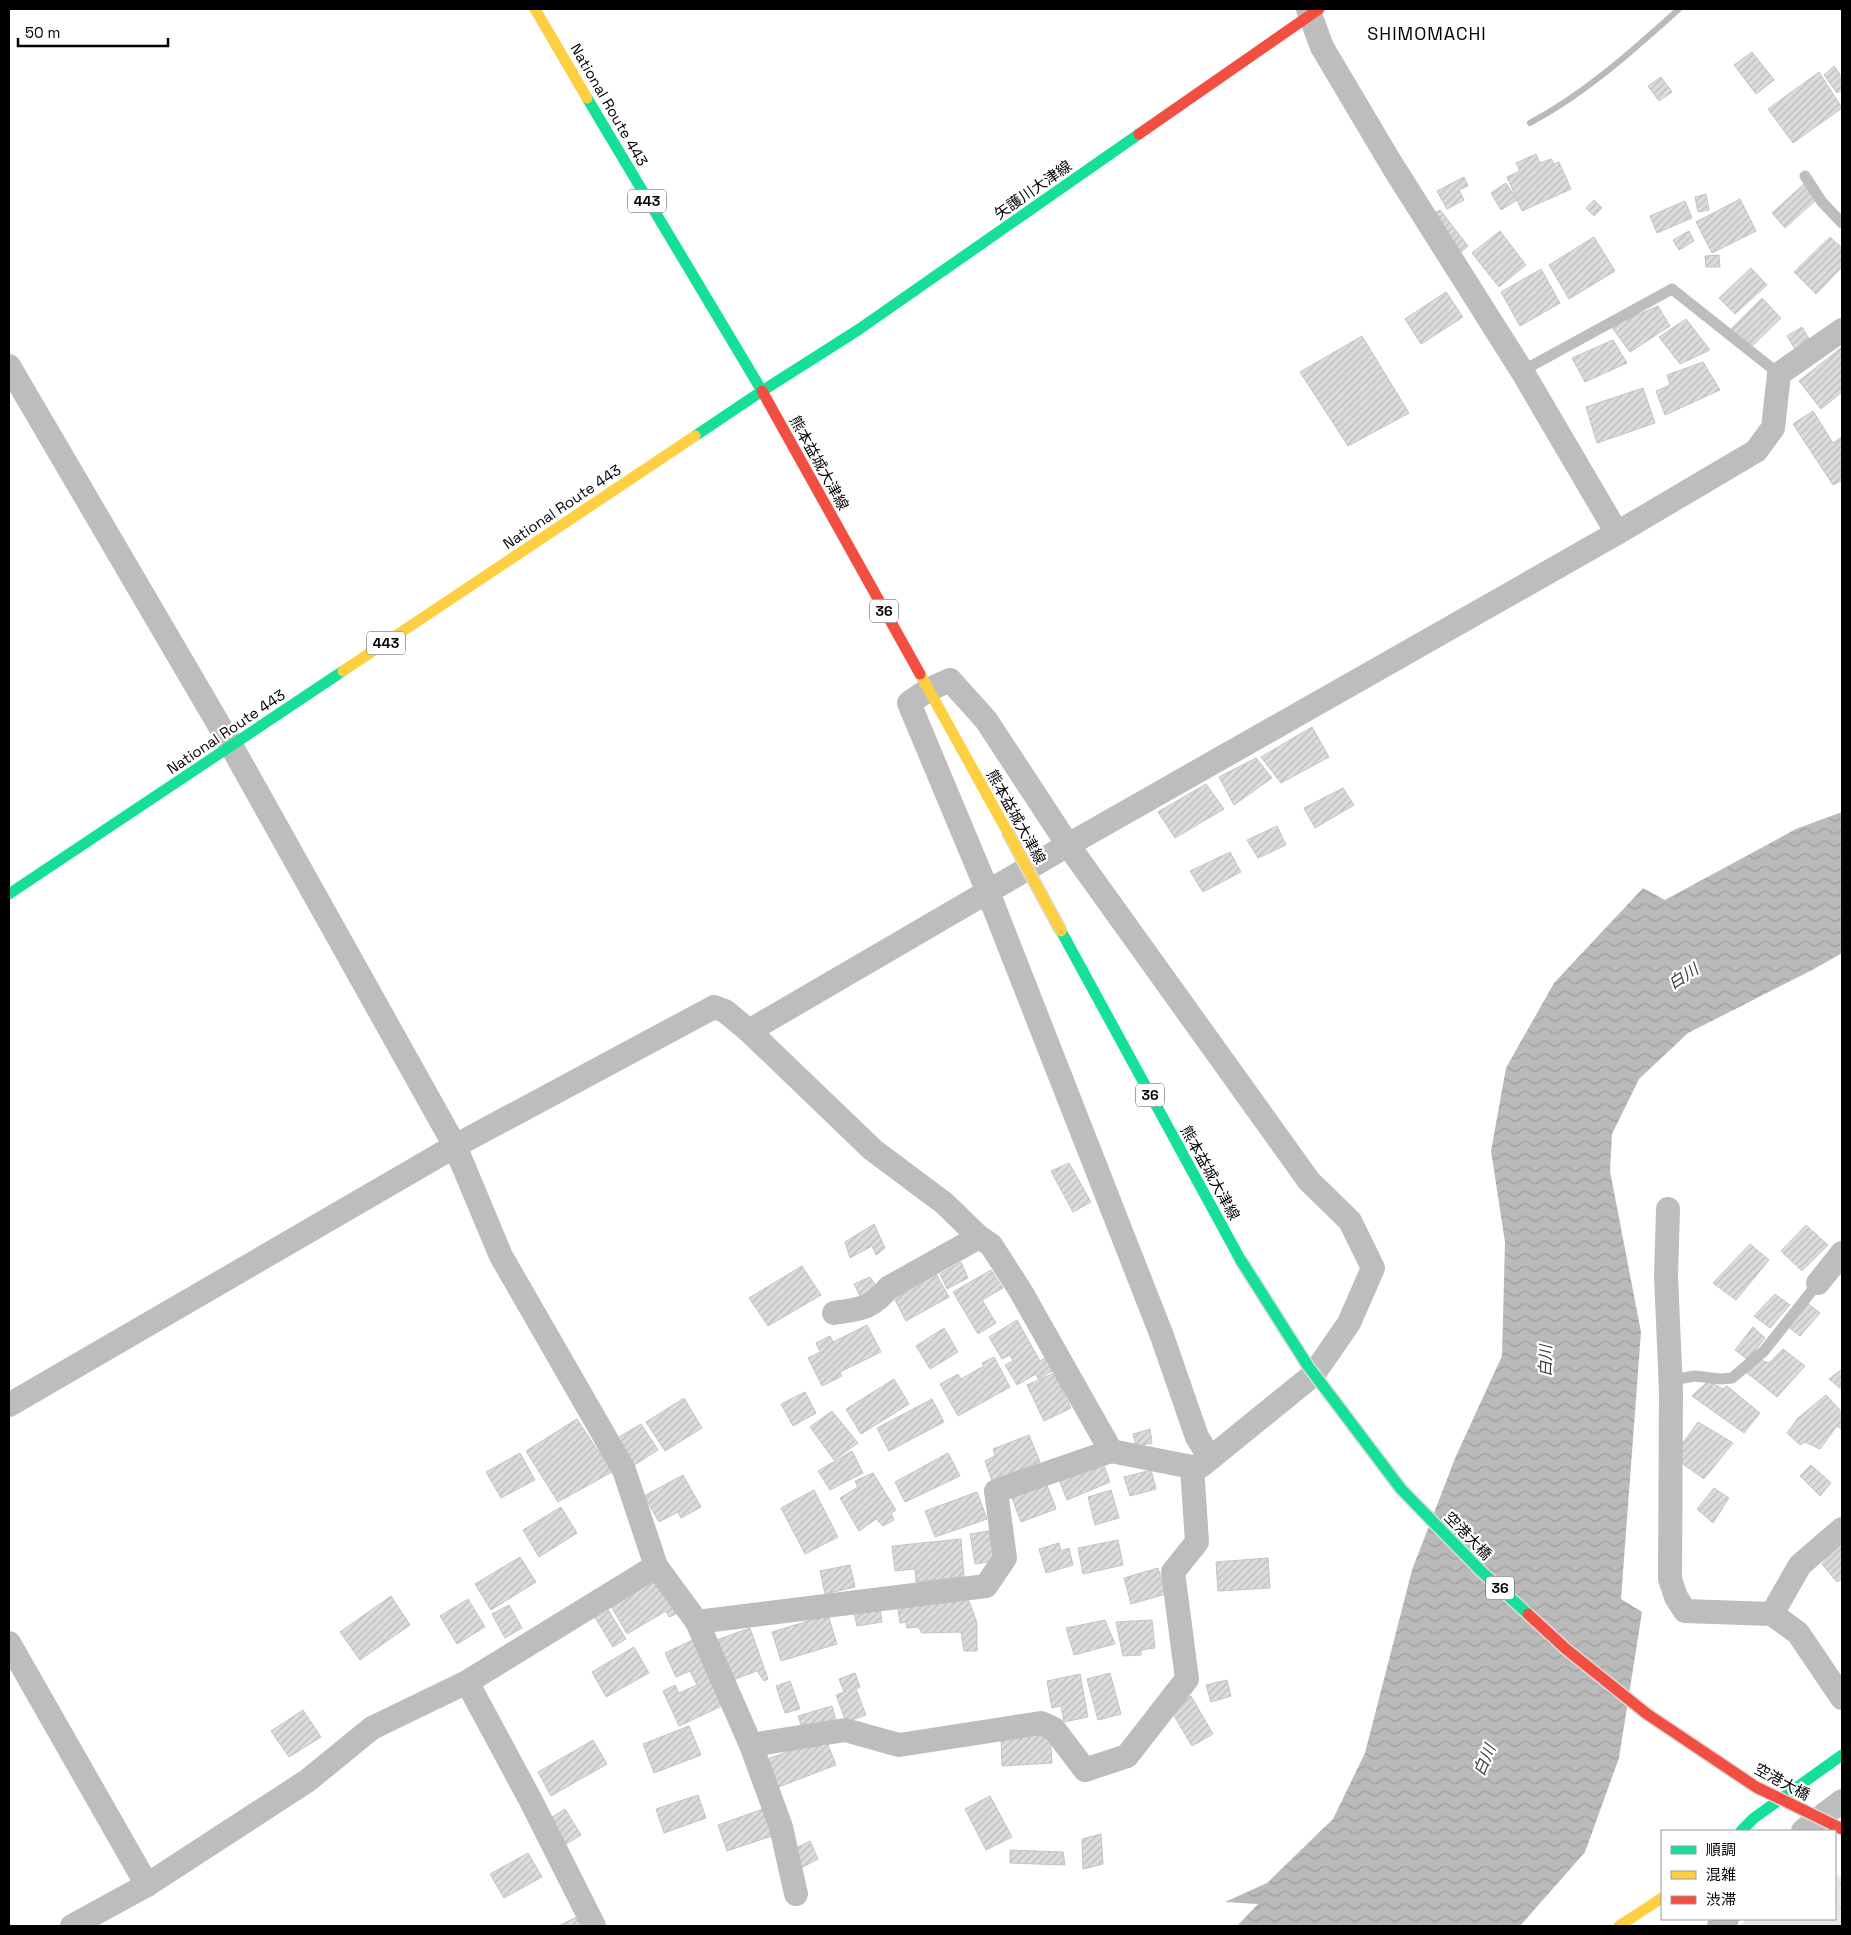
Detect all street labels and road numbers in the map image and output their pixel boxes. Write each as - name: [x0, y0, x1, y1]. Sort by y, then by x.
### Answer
- street label: National Route 443: [567, 40, 652, 169]
- street label: 矢護川大津線: [990, 156, 1075, 223]
- road number: 443: [628, 190, 666, 212]
- street label: 熊本益城大津線: [786, 412, 853, 513]
- street label: National Route 443: [499, 460, 624, 553]
- road number: 36: [870, 600, 898, 622]
- road number: 443: [367, 632, 405, 654]
- street label: National Route 443: [163, 685, 288, 778]
- street label: 熊本益城大津線: [983, 766, 1050, 867]
- road number: 36: [1136, 1084, 1164, 1106]
- street label: 熊本益城大津線: [1177, 1122, 1244, 1223]
- street label: 空港大橋: [1441, 1507, 1496, 1564]
- road number: 36: [1486, 1576, 1514, 1600]
- street label: 空港大橋: [1751, 1759, 1813, 1804]

